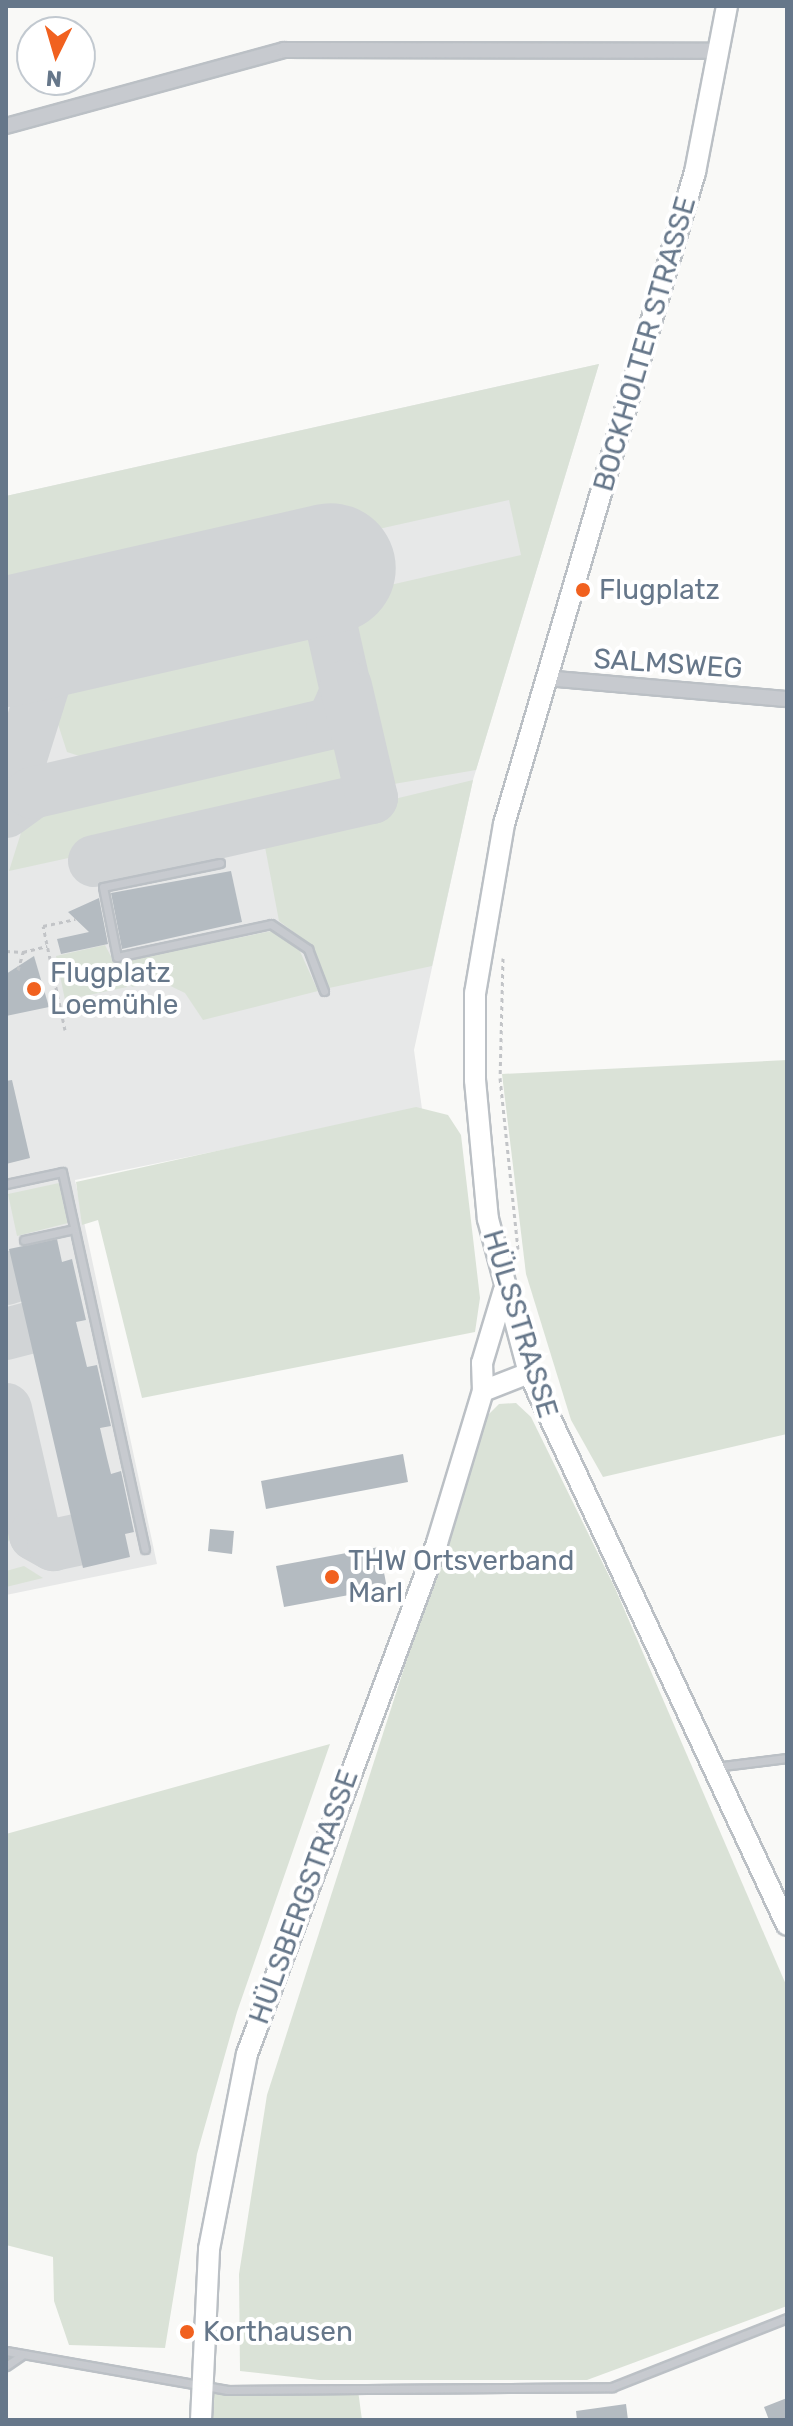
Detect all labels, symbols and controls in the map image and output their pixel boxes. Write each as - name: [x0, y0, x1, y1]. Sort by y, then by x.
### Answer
- north arrow: [16, 16, 96, 96]
- text: N: [45, 64, 63, 93]
- street label: BOCKHOLTER STRASSE: [587, 193, 703, 495]
- place label: Flugplatz: [599, 573, 720, 607]
- marker: Flugplatz: [574, 581, 592, 599]
- street label: SALMSWEG: [592, 642, 744, 686]
- place label: Flugplatz Loemühle: [50, 956, 179, 1022]
- marker: Flugplatz Loemühle: [25, 980, 43, 998]
- street label: HÜLSSTRASSE: [475, 1226, 565, 1422]
- place label: THW Ortsverband Marl: [348, 1544, 575, 1610]
- marker: THW Ortsverband Marl: [323, 1568, 341, 1586]
- street label: HÜLSBERGSTRASSE: [242, 1765, 366, 2029]
- place label: Korthausen: [203, 2315, 353, 2349]
- marker: Korthausen: [178, 2323, 196, 2341]

